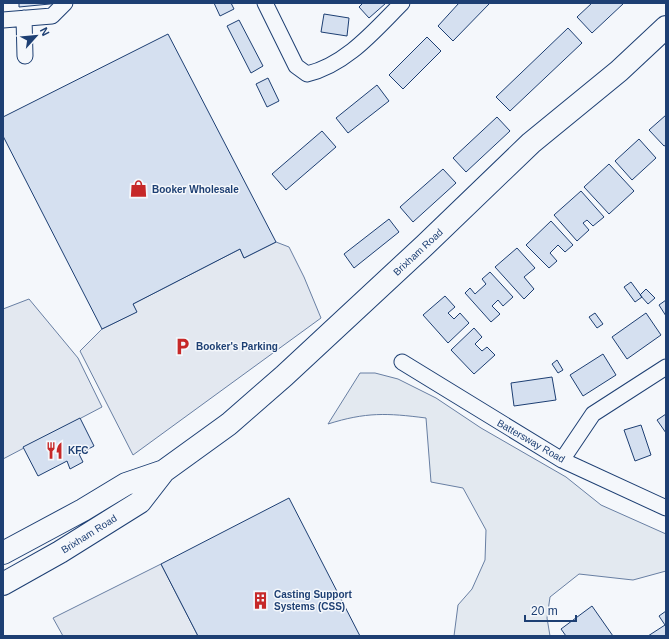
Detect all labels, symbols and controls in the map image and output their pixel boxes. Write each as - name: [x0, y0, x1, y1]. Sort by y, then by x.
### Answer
- north arrow: [16, 16, 56, 56]
- text: N: [38, 25, 52, 38]
- shop icon: Booker Wholesale: [129, 179, 149, 199]
- place label: Booker Wholesale: [152, 184, 239, 195]
- street label: Brixham Road: [391, 226, 445, 278]
- parking icon: Booker's Parking: [173, 336, 193, 356]
- place label: Booker's Parking: [196, 341, 278, 352]
- street label: Battersway Road: [495, 417, 567, 465]
- restaurant icon: KFC: [45, 440, 65, 460]
- place label: KFC: [68, 445, 89, 456]
- street label: Brixham Road: [59, 513, 119, 555]
- place label: Casting Support Systems (CSS): [274, 589, 352, 612]
- building icon: Casting Support Systems (CSS): [251, 590, 271, 610]
- scale bar: [525, 597, 576, 623]
- text: 20 m: [531, 604, 558, 618]

